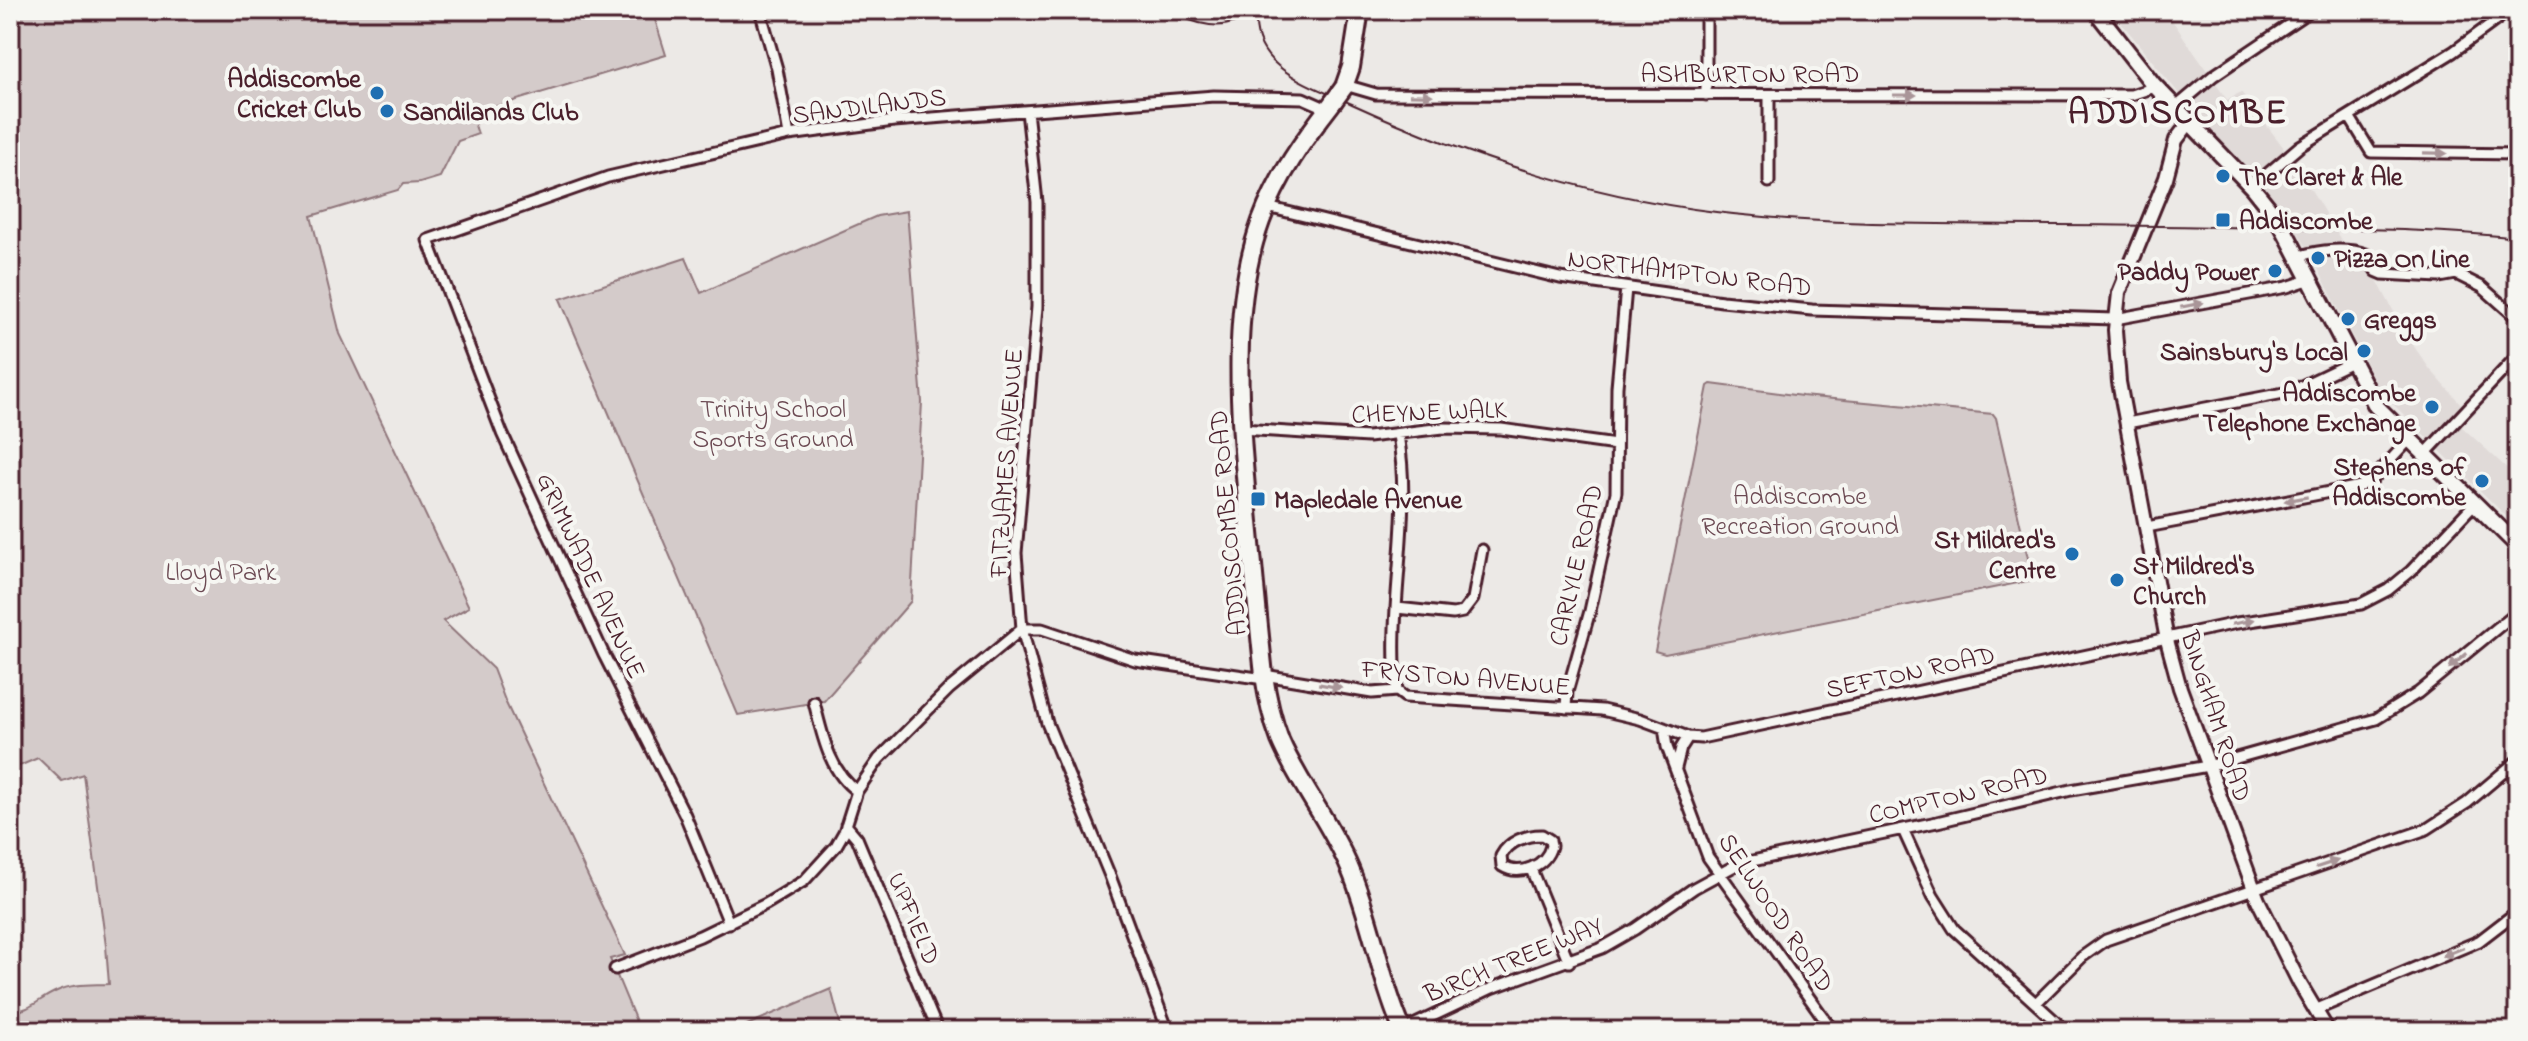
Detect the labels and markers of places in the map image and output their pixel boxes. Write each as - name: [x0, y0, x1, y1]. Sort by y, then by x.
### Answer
- place label: Addiscombe Cricket Club: [227, 62, 362, 130]
- marker: Addiscombe Cricket Club: [368, 84, 386, 102]
- place label: Sandilands Club: [403, 95, 579, 133]
- marker: Sandilands Club: [378, 102, 396, 120]
- place label: The Claret & Ale: [2239, 160, 2404, 198]
- marker: The Claret & Ale: [2214, 167, 2232, 185]
- place label: Addiscombe: [2239, 204, 2374, 242]
- marker: Addiscombe: [2214, 211, 2232, 229]
- place label: Pizza On Line: [2334, 242, 2471, 280]
- marker: Pizza On Line: [2309, 249, 2327, 267]
- place label: Paddy Power: [2118, 255, 2260, 293]
- marker: Paddy Power: [2266, 262, 2284, 280]
- place label: Greggs: [2364, 303, 2437, 342]
- marker: Greggs: [2339, 310, 2357, 328]
- place label: Sainsbury's Local: [2160, 335, 2348, 373]
- marker: Sainsbury's Local: [2355, 342, 2373, 360]
- place label: Addiscombe Telephone Exchange: [2203, 376, 2417, 445]
- marker: Addiscombe Telephone Exchange: [2423, 398, 2441, 416]
- place label: Stephens of Addiscombe: [2332, 450, 2467, 518]
- marker: Stephens of Addiscombe: [2473, 472, 2491, 490]
- place label: Mapledale Avenue: [1274, 483, 1463, 521]
- marker: Mapledale Avenue: [1249, 490, 1267, 508]
- place label: St Mildred's Centre: [1934, 523, 2057, 591]
- marker: St Mildred's Centre: [2063, 545, 2081, 563]
- place label: St Mildred's Church: [2133, 549, 2255, 617]
- marker: St Mildred's Church: [2108, 571, 2126, 589]

